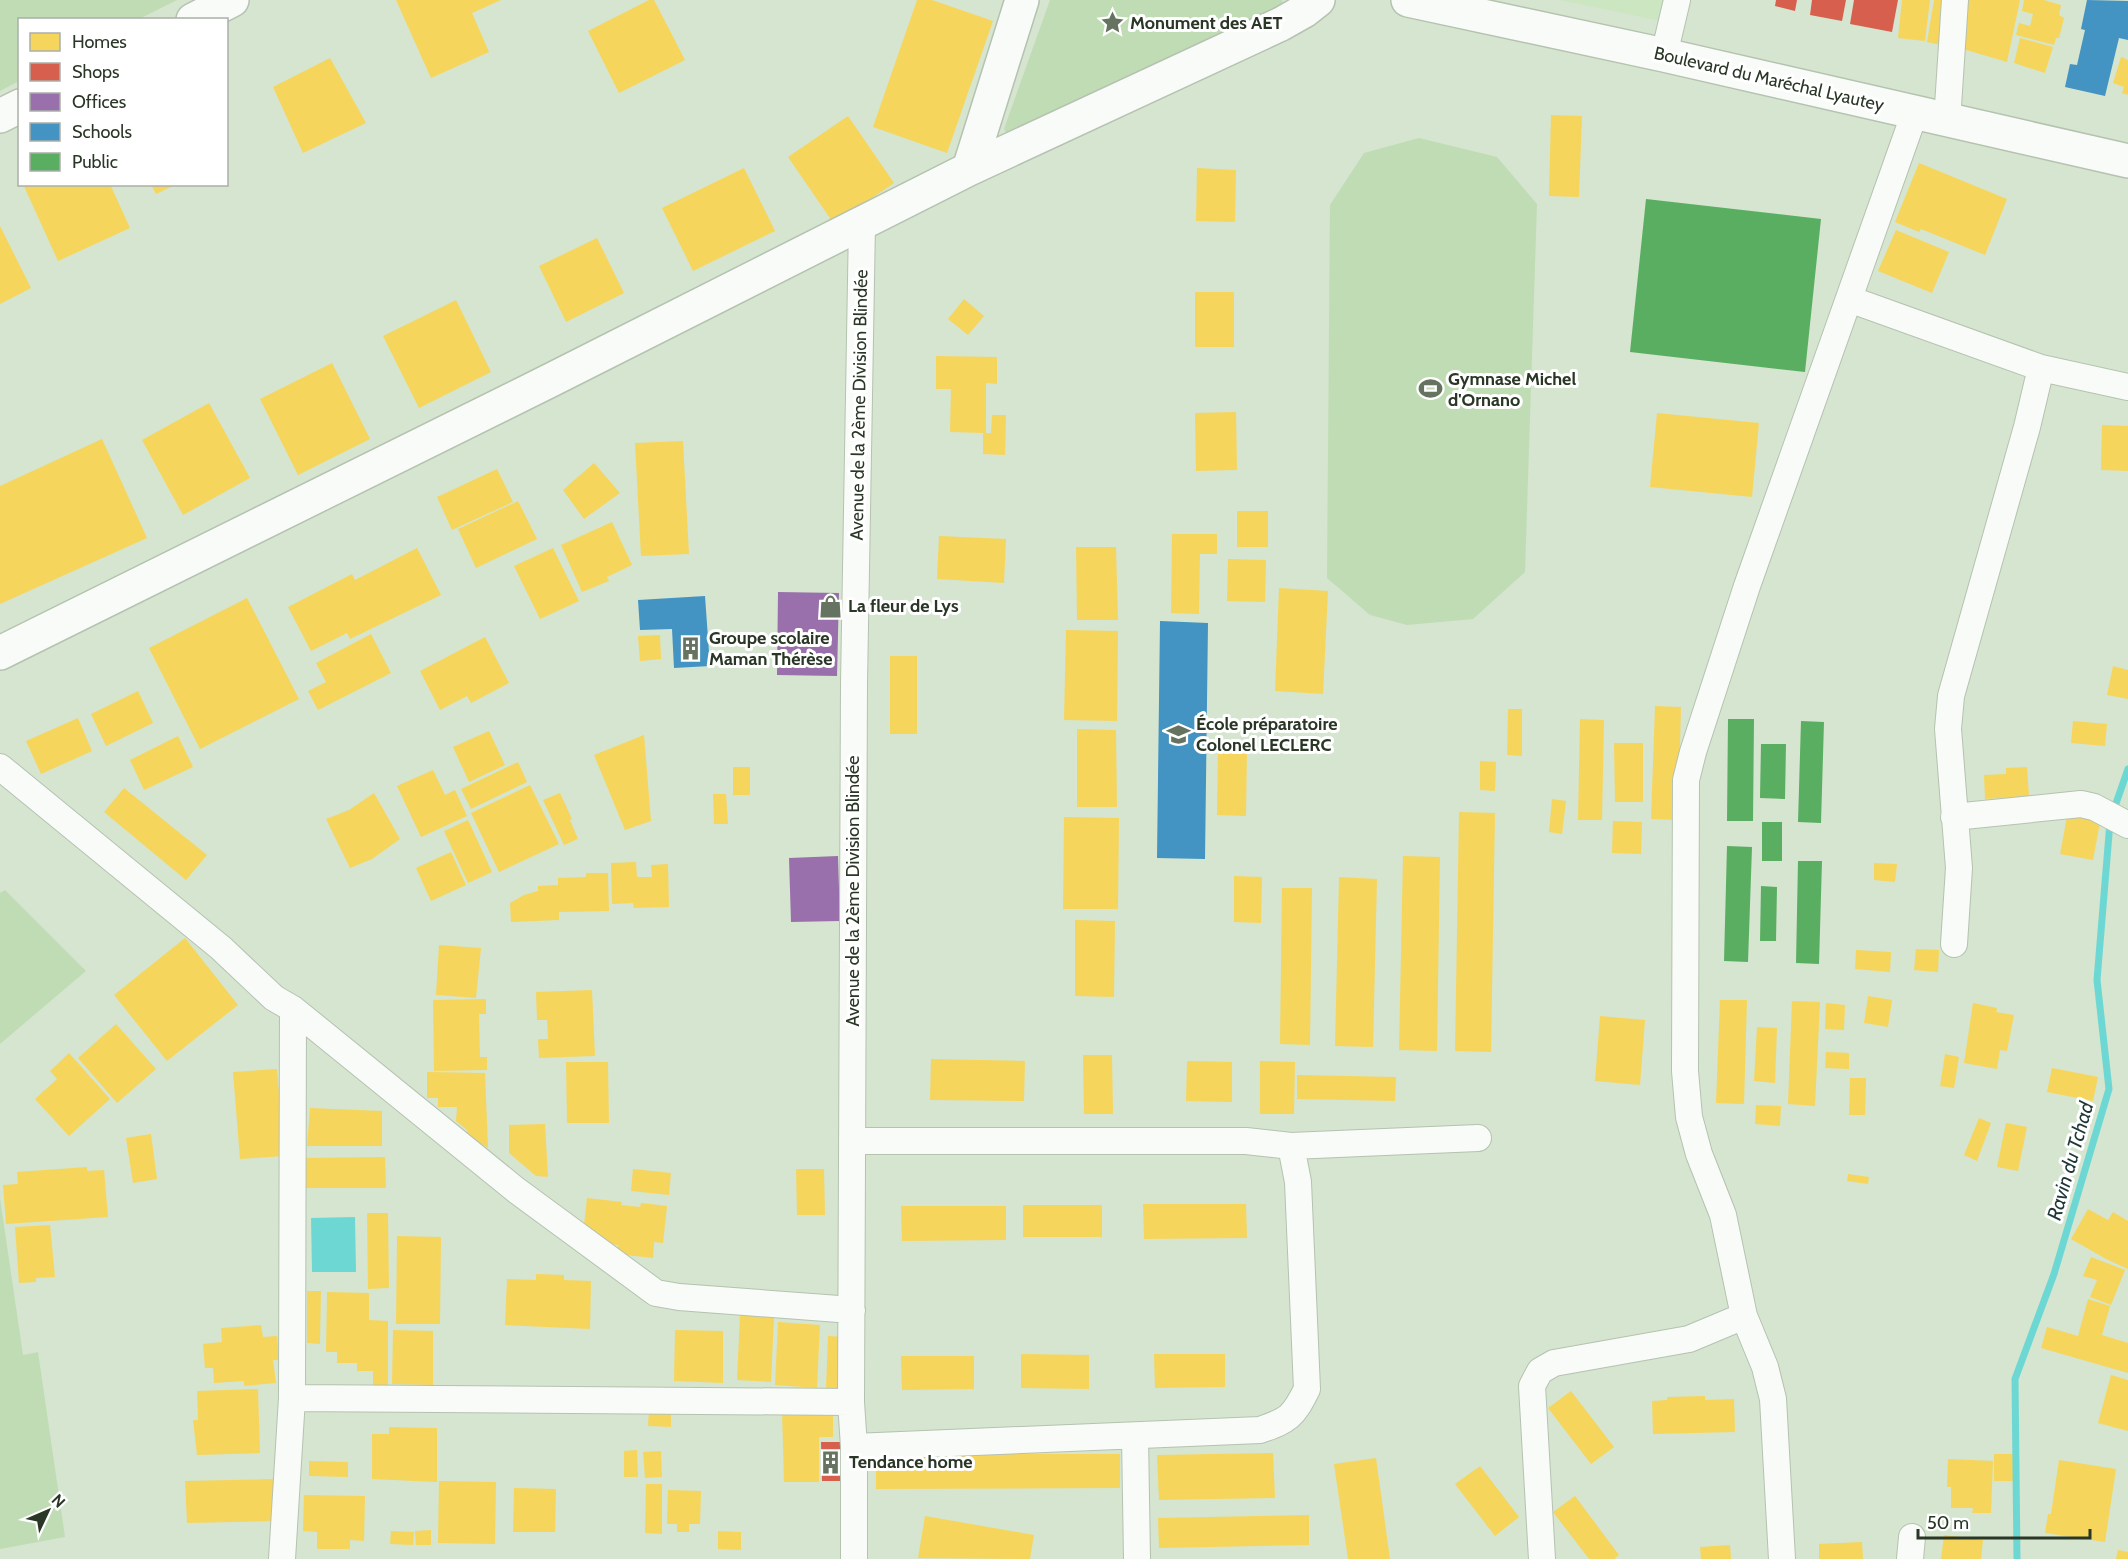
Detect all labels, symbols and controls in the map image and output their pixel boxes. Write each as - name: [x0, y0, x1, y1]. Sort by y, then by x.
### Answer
- place icon: Monument des AET: [1099, 10, 1125, 36]
- place label: Monument des AET: [1130, 12, 1282, 34]
- legend: [18, 18, 228, 186]
- text: Homes: [72, 31, 127, 53]
- street label: Boulevard du Maréchal Lyautey: [1652, 42, 1886, 116]
- text: Shops: [72, 61, 120, 83]
- text: Offices: [72, 91, 126, 113]
- text: Schools: [72, 121, 132, 143]
- text: Public: [72, 151, 118, 173]
- street label: Avenue de la 2ème Division Blindée: [846, 269, 872, 541]
- place label: Gymnase Michel d'Ornano: [1448, 368, 1576, 411]
- sports icon: Gymnase Michel d'Ornano: [1417, 376, 1443, 402]
- shop icon: La fleur de Lys: [817, 593, 843, 619]
- place label: La fleur de Lys: [848, 595, 959, 617]
- place label: Groupe scolaire Maman Thérèse: [709, 627, 832, 670]
- building icon: Groupe scolaire Maman Thérèse: [678, 635, 704, 661]
- place label: École préparatoire Colonel LECLERC: [1196, 713, 1337, 756]
- school or university icon: École préparatoire Colonel LECLERC: [1165, 721, 1191, 747]
- street label: Avenue de la 2ème Division Blindée: [842, 756, 864, 1026]
- water label: Ravin du Tchad: [2042, 1098, 2099, 1223]
- building icon: Tendance home: [818, 1449, 844, 1475]
- place label: Tendance home: [849, 1451, 973, 1473]
- north arrow: [18, 1481, 78, 1541]
- text: N: [48, 1490, 69, 1512]
- scale bar: [1918, 1502, 2090, 1540]
- text: 50 m: [1927, 1512, 1969, 1534]

